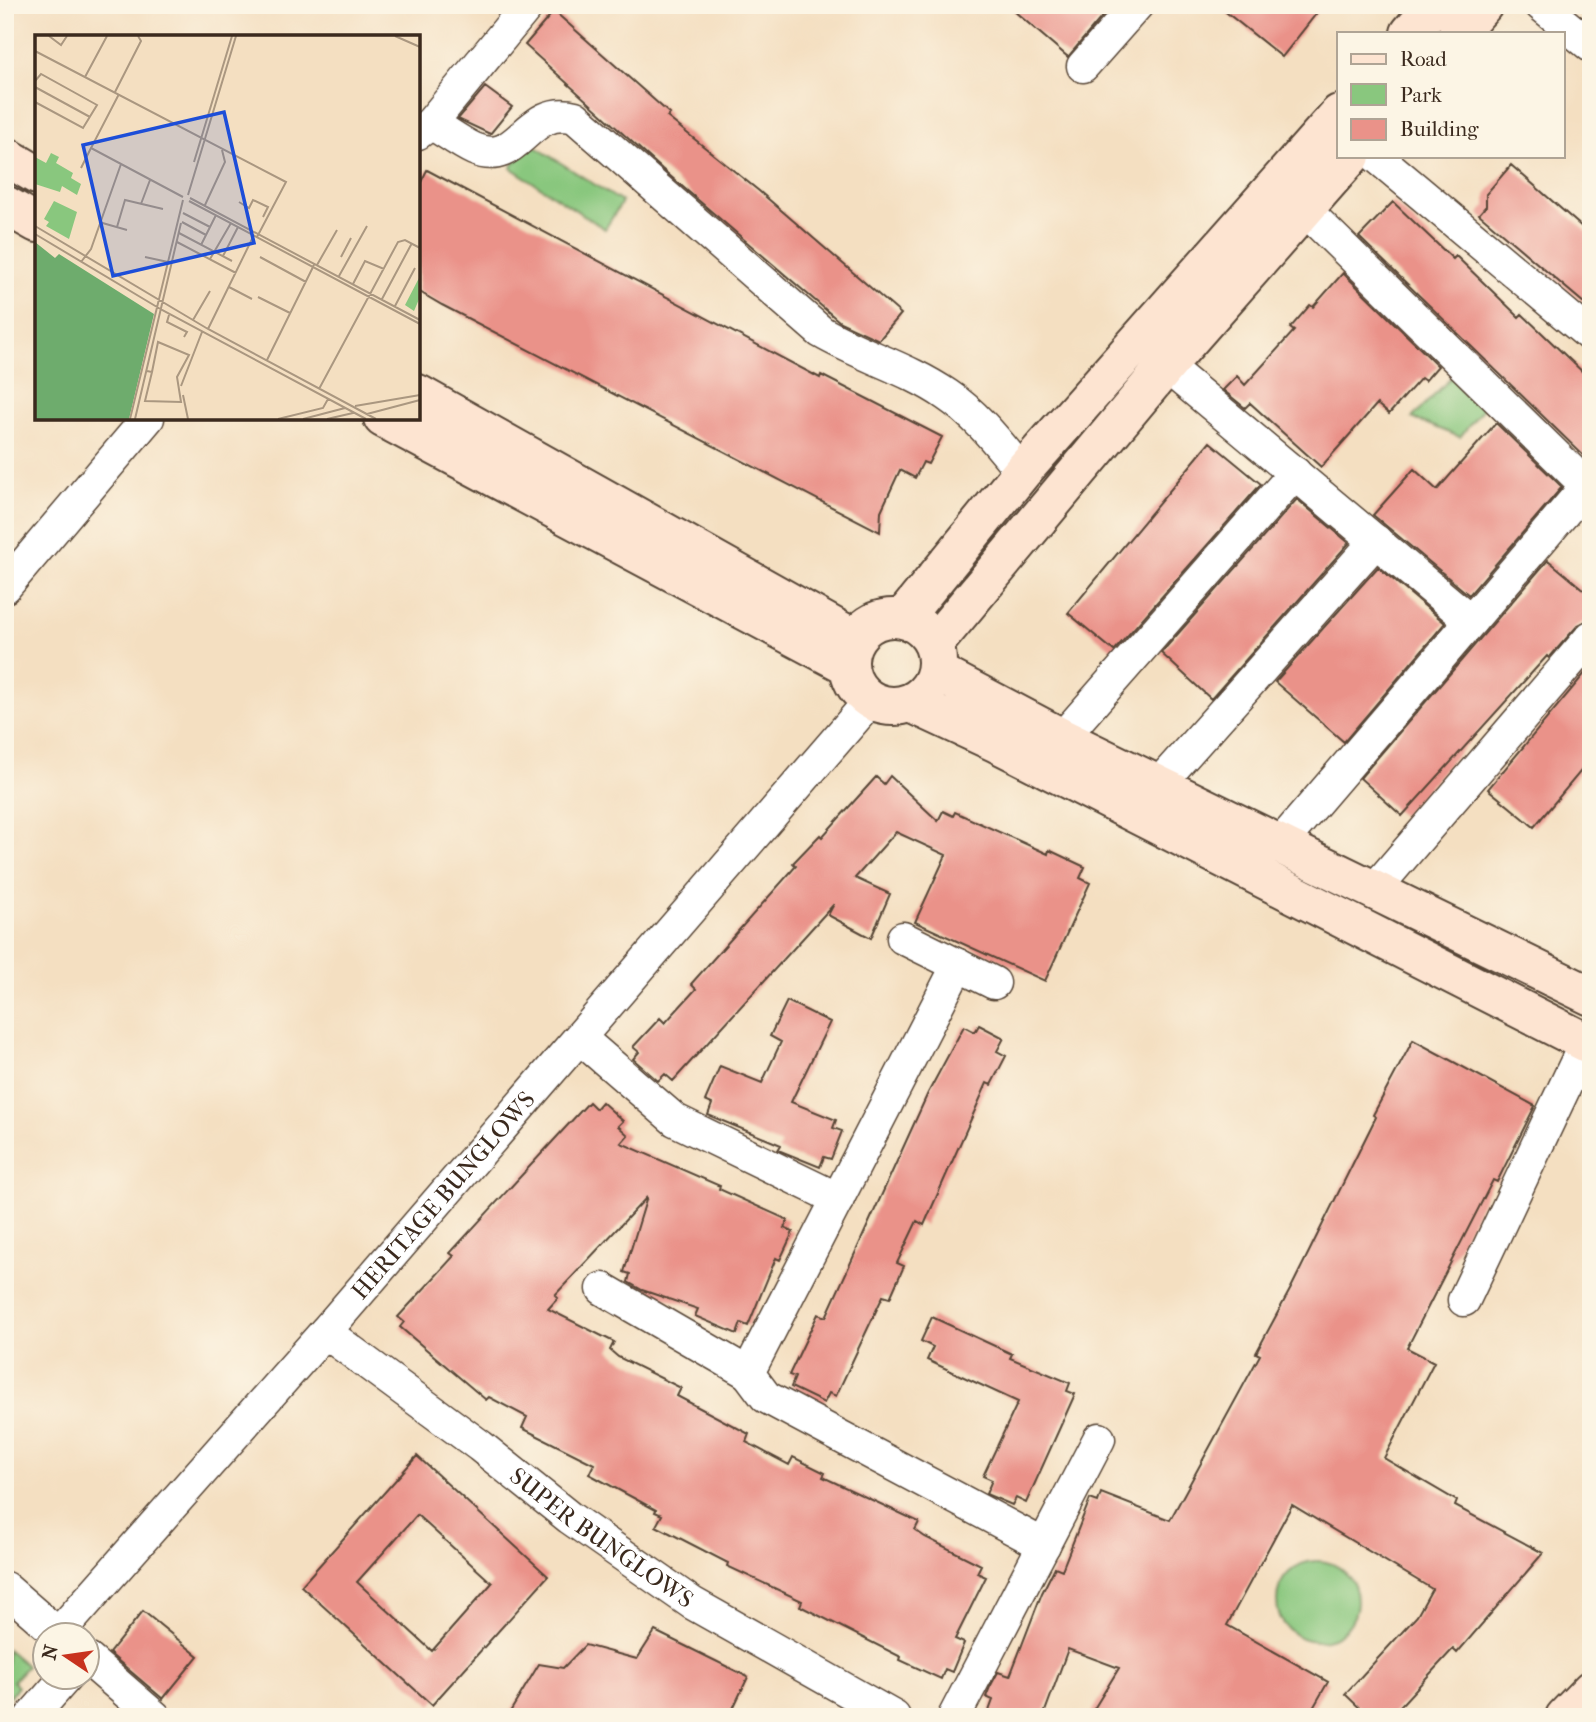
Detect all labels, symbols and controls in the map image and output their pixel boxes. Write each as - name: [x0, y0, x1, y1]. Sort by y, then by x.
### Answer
- legend: [1337, 32, 1564, 158]
- inset map: [35, 35, 420, 420]
- text: Road: [1400, 47, 1447, 71]
- text: Park: [1400, 83, 1442, 107]
- text: Building: [1400, 117, 1479, 141]
- street label: HERITAGE BUNGLOWS: [346, 1086, 541, 1305]
- street label: SUPER BUNGLOWS: [504, 1462, 699, 1614]
- north arrow: [32, 1620, 102, 1690]
- text: N: [38, 1642, 63, 1662]

